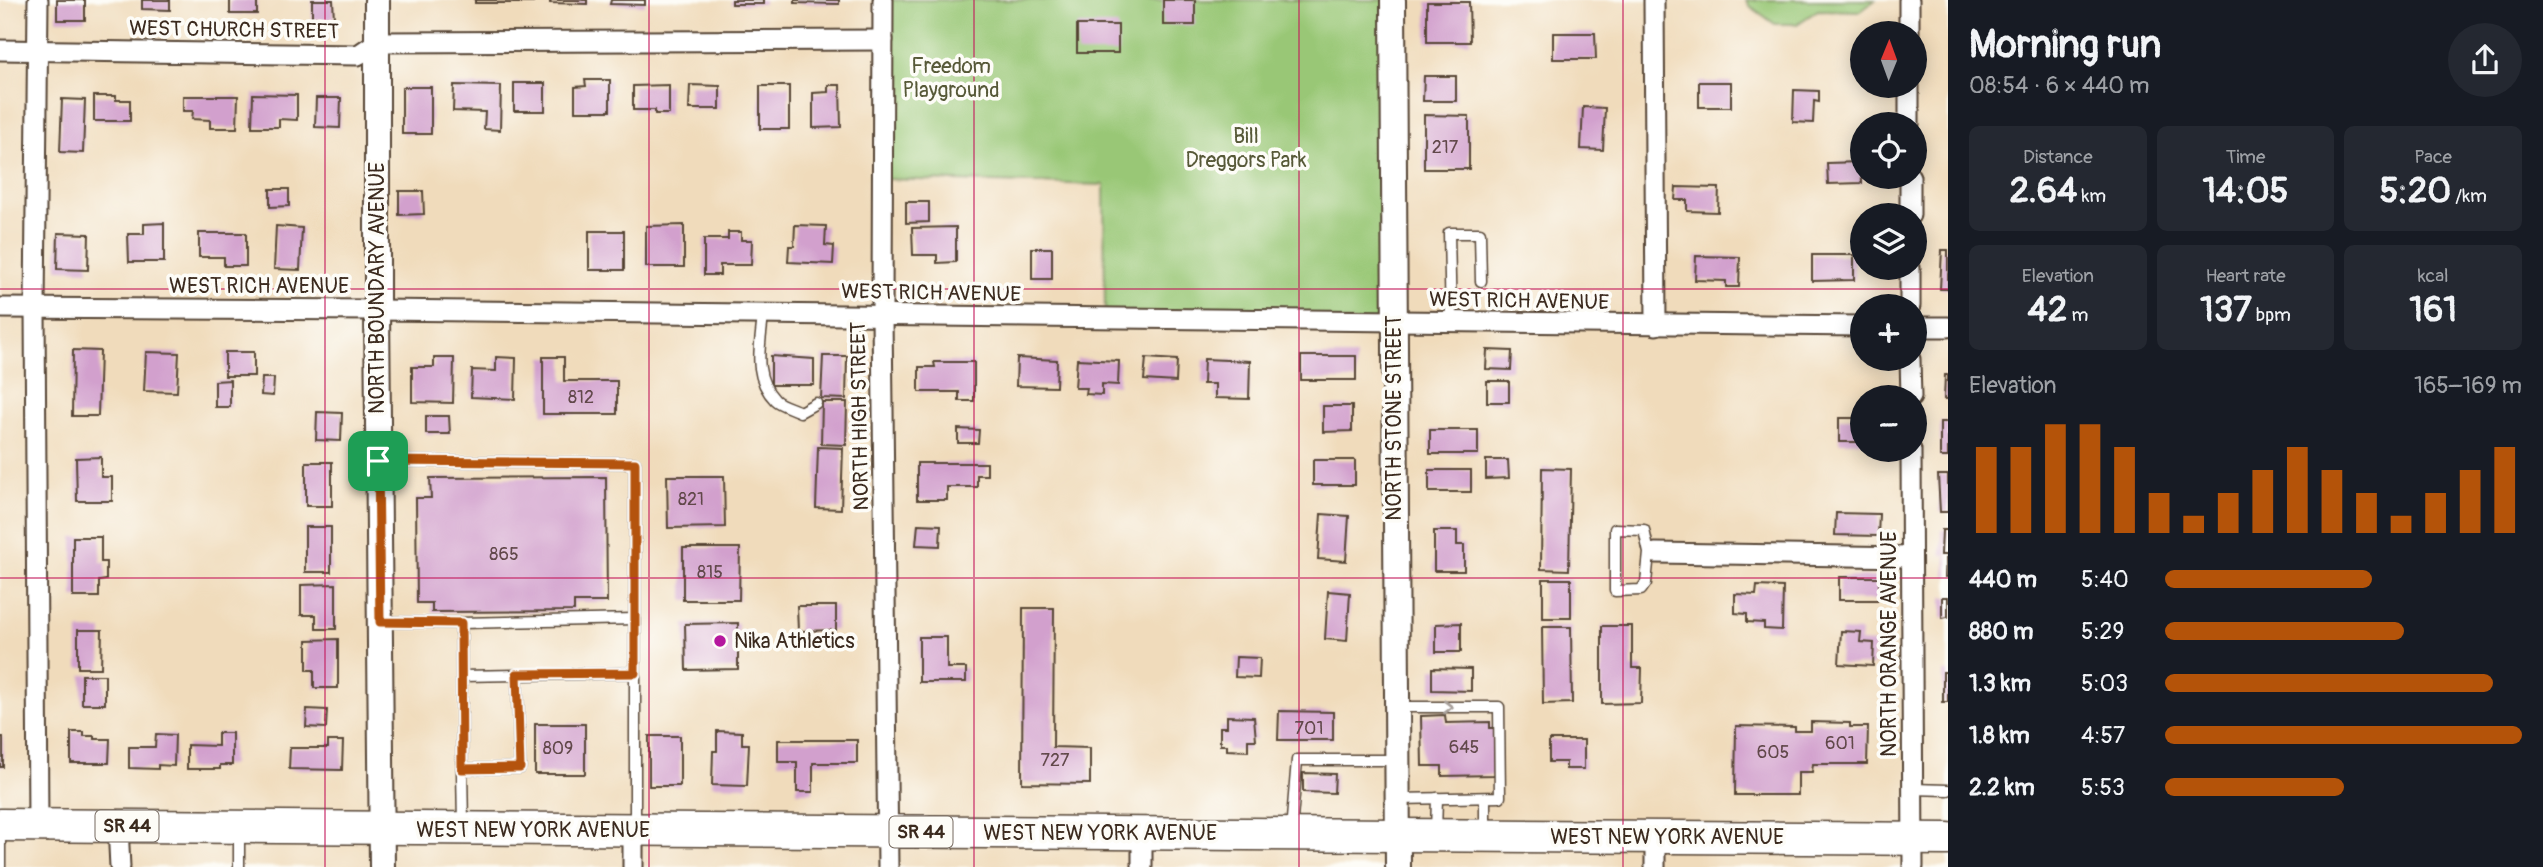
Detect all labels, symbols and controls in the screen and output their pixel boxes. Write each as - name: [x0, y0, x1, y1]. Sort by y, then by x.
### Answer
- street label: WEST CHURCH STREET: [129, 15, 340, 45]
- north arrow: [1850, 21, 1927, 98]
- map controls: [1850, 21, 1927, 462]
- text: Morning run: [1969, 21, 2161, 69]
- button: share: [2448, 23, 2522, 97]
- park label: Freedom Playground: [903, 53, 999, 104]
- text: 08:54 · 6 × 440 m: [1969, 71, 2149, 100]
- button: locate: [1850, 112, 1927, 189]
- park label: Bill Dreggors Park: [1185, 123, 1307, 174]
- house number: 217: [1432, 136, 1459, 159]
- text: Distance: [2023, 145, 2093, 169]
- text: Time: [2226, 145, 2265, 169]
- text: Pace: [2414, 145, 2452, 169]
- street label: NORTH BOUNDARY AVENUE: [364, 162, 391, 414]
- text: 2.64: [2009, 169, 2077, 213]
- text: 14:05: [2202, 169, 2289, 213]
- text: 5:20: [2379, 169, 2451, 213]
- text: km: [2077, 184, 2106, 208]
- text: /km: [2451, 184, 2487, 208]
- button: layers: [1850, 203, 1927, 280]
- text: Elevation: [2022, 264, 2094, 288]
- text: Heart rate: [2205, 264, 2286, 288]
- text: kcal: [2418, 264, 2449, 288]
- street label: WEST RICH AVENUE: [169, 273, 349, 300]
- street label: WEST RICH AVENUE: [841, 278, 1021, 308]
- street label: WEST RICH AVENUE: [1429, 286, 1609, 316]
- text: 42: [2027, 288, 2067, 332]
- text: 137: [2200, 288, 2252, 332]
- text: 161: [2409, 288, 2457, 332]
- button: +: [1850, 294, 1927, 371]
- text: m: [2067, 303, 2088, 327]
- text: bpm: [2252, 303, 2291, 327]
- street label: NORTH STONE STREET: [1381, 315, 1408, 521]
- street label: NORTH HIGH STREET: [845, 321, 875, 511]
- text: Elevation: [1969, 371, 2057, 400]
- text: 165–169 m: [2414, 371, 2522, 400]
- button: −: [1850, 385, 1927, 462]
- house number: 812: [568, 386, 594, 409]
- pin: [348, 431, 408, 491]
- icon: arrive: [359, 442, 397, 480]
- house number: 821: [678, 488, 704, 511]
- street label: NORTH ORANGE AVENUE: [1876, 531, 1903, 757]
- house number: 865: [489, 543, 519, 566]
- house number: 815: [697, 561, 723, 584]
- text: 440 m: [1969, 565, 2037, 594]
- text: 5:40: [2081, 565, 2129, 594]
- text: 880 m: [1969, 617, 2033, 646]
- text: 5:29: [2081, 617, 2124, 646]
- place label: Nika Athletics: [734, 628, 855, 655]
- marker: Nika Athletics: [712, 633, 728, 649]
- text: 1.3 km: [1969, 669, 2031, 698]
- text: 5:03: [2081, 669, 2128, 698]
- one-way arrow: [1443, 699, 1454, 715]
- house number: 701: [1295, 717, 1323, 740]
- text: 1.8 km: [1969, 721, 2030, 750]
- text: 4:57: [2081, 721, 2125, 750]
- house number: 601: [1825, 732, 1855, 755]
- house number: 645: [1449, 736, 1479, 759]
- house number: 809: [543, 737, 573, 760]
- house number: 605: [1757, 741, 1789, 764]
- house number: 727: [1040, 749, 1070, 772]
- text: 2.2 km: [1969, 773, 2035, 802]
- text: 5:53: [2081, 773, 2125, 802]
- road number: SR 44: [96, 810, 158, 842]
- street label: WEST NEW YORK AVENUE: [416, 817, 650, 844]
- road number: SR 44: [890, 817, 953, 848]
- street label: WEST NEW YORK AVENUE: [983, 820, 1217, 847]
- street label: WEST NEW YORK AVENUE: [1550, 824, 1784, 851]

